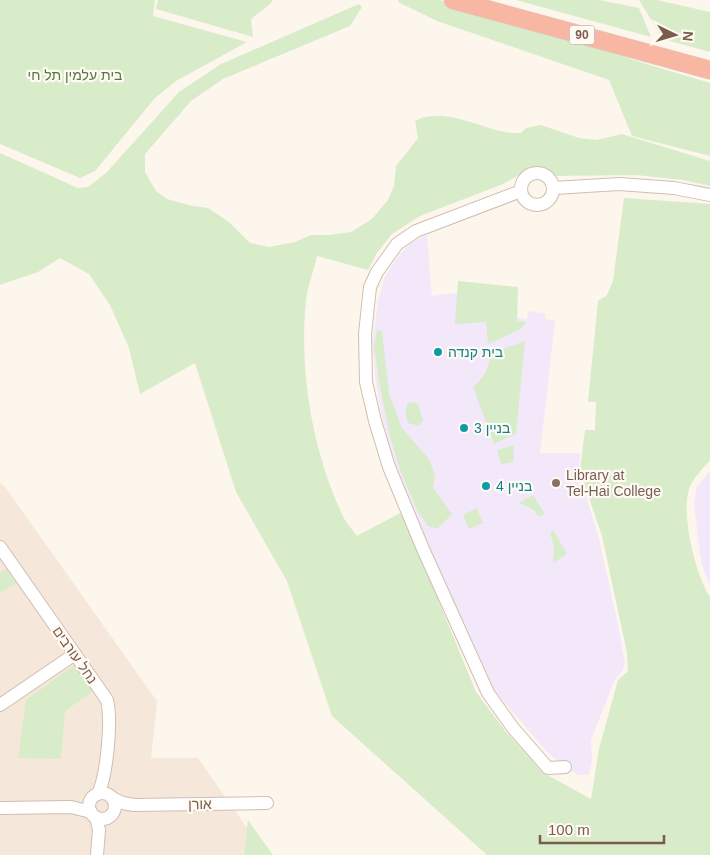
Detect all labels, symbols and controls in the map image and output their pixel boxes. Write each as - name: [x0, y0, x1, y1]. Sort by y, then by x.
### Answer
- north arrow: [650, 10, 700, 60]
- road number: 90: [570, 26, 594, 44]
- text: N: [680, 30, 696, 42]
- park label: בית עלמין תל חי: [28, 67, 122, 83]
- place label: בית קנדה: [448, 344, 503, 360]
- marker: בית קנדה: [432, 346, 444, 358]
- place label: בניין 3: [474, 420, 510, 436]
- marker: בניין 3: [458, 422, 470, 434]
- place label: Library at Tel-Hai College: [566, 467, 661, 499]
- marker: Library at Tel-Hai College: [550, 477, 562, 489]
- place label: בניין 4: [496, 478, 532, 494]
- marker: בניין 4: [480, 480, 492, 492]
- street label: נחל עורבים: [50, 623, 100, 687]
- street label: אורן: [188, 796, 212, 812]
- scale bar: [540, 812, 664, 844]
- text: 100 m: [548, 821, 590, 838]

